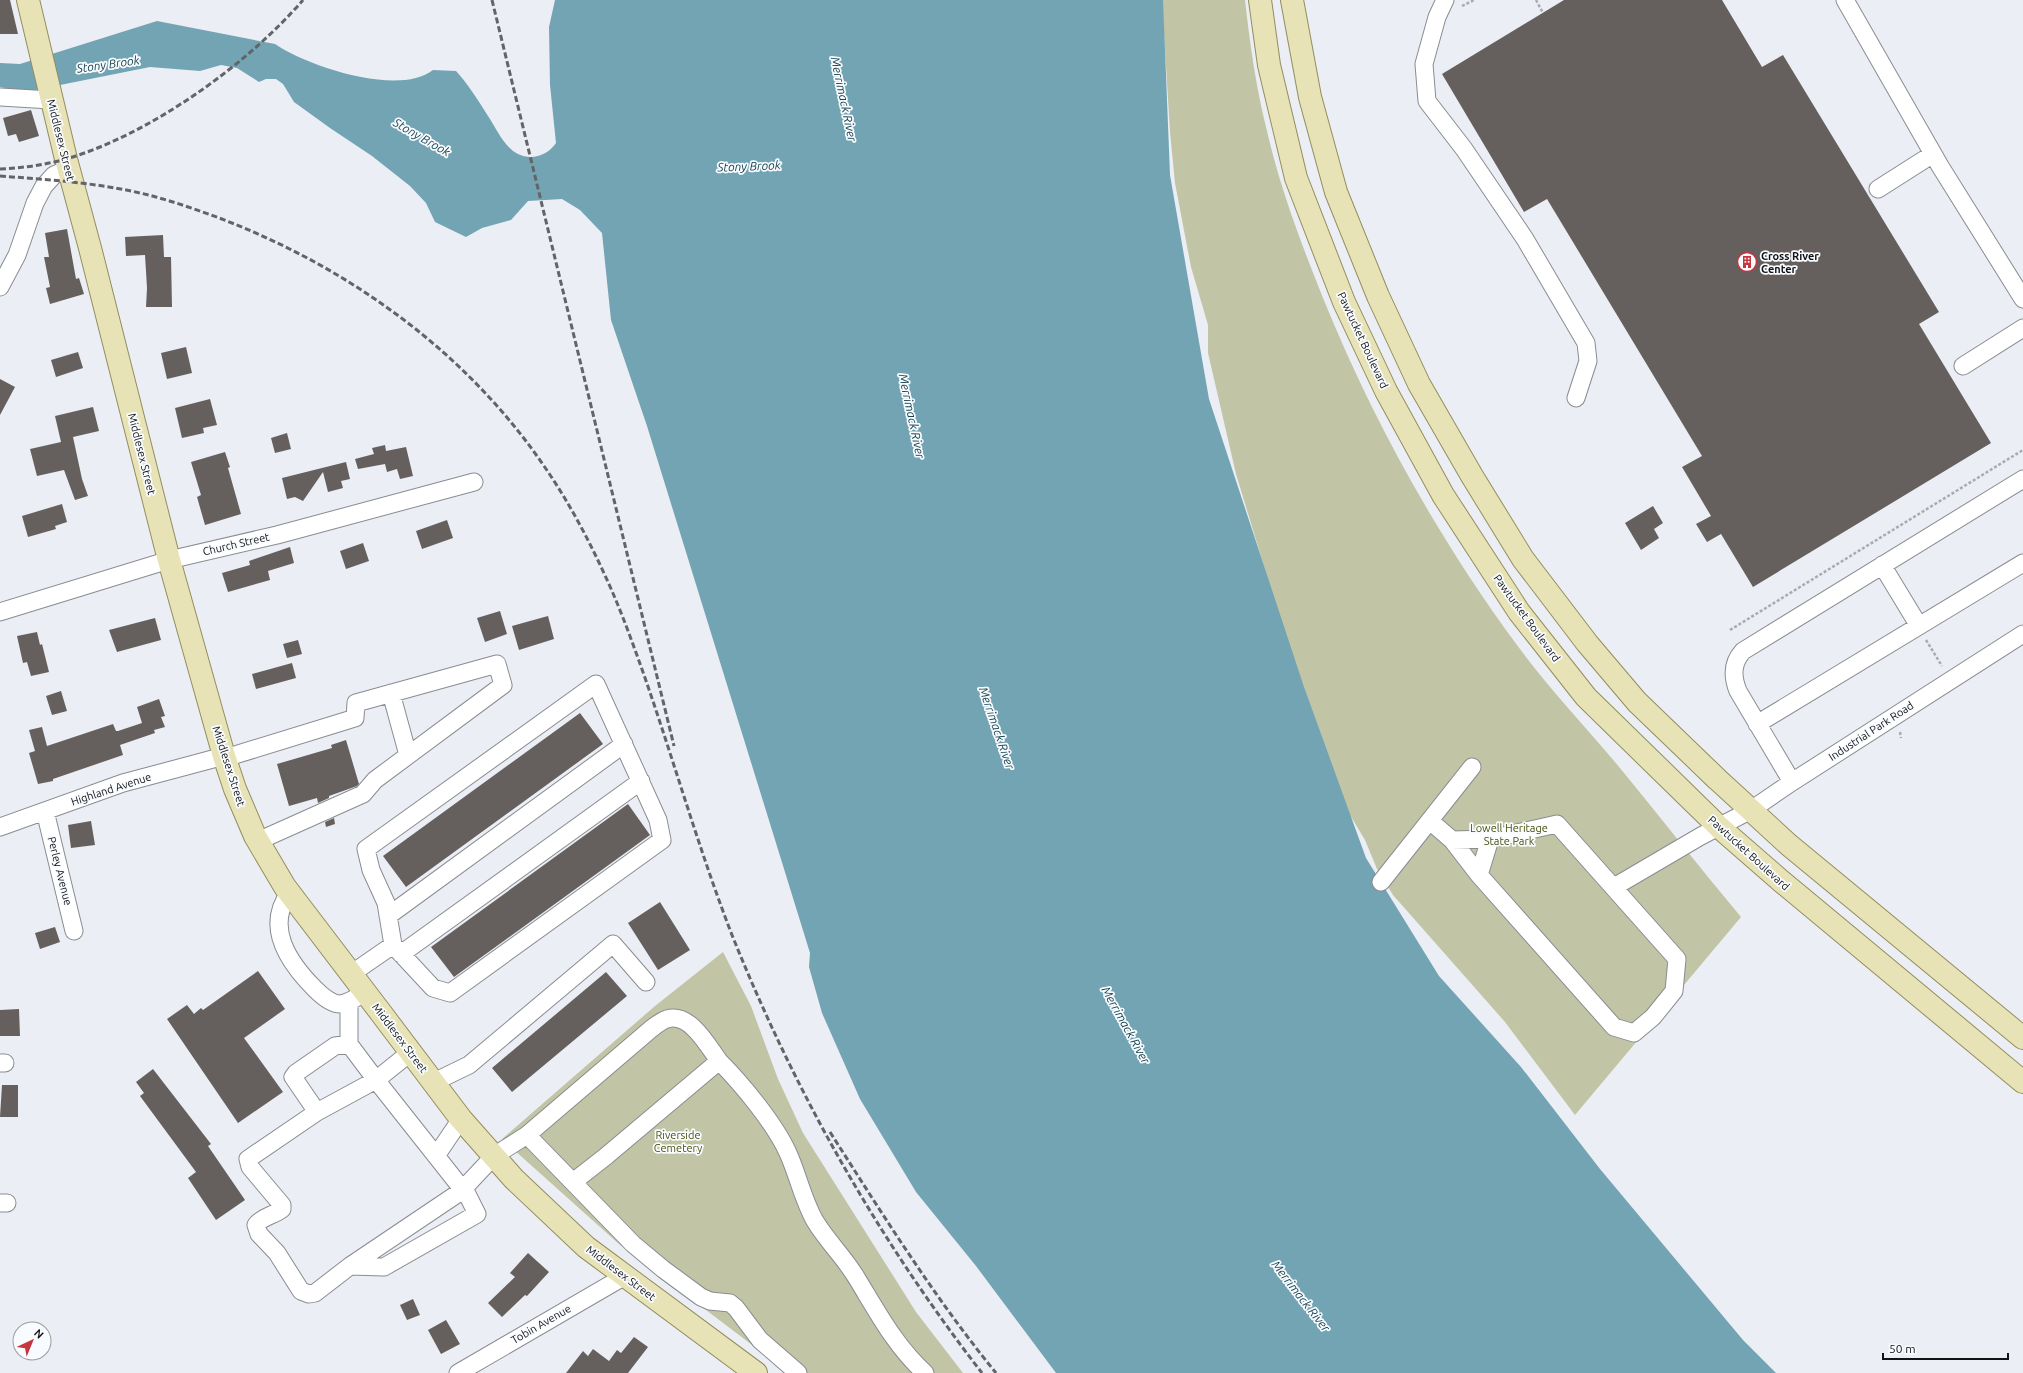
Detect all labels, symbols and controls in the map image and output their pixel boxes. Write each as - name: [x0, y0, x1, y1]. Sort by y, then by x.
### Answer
- water label: Stony Brook: [75, 53, 141, 75]
- water label: Merrimack River: [829, 56, 859, 143]
- street label: Middlesex Street: [45, 98, 77, 183]
- water label: Stony Brook: [390, 115, 453, 159]
- water label: Stony Brook: [716, 158, 782, 174]
- place label: Cross River Center: [1761, 250, 1819, 275]
- building icon: Cross River Center: [1736, 251, 1758, 273]
- street label: Pawtucket Boulevard: [1335, 290, 1391, 390]
- water label: Merrimack River: [897, 373, 927, 460]
- street label: Middlesex Street: [126, 412, 158, 497]
- street label: Church Street: [201, 530, 271, 558]
- street label: Pawtucket Boulevard: [1491, 572, 1563, 664]
- water label: Merrimack River: [977, 685, 1017, 771]
- street label: Industrial Park Road: [1826, 699, 1916, 763]
- street label: Middlesex Street: [210, 724, 248, 808]
- street label: Highland Avenue: [69, 770, 153, 808]
- street label: Pawtucket Boulevard: [1706, 813, 1792, 893]
- park label: Lowell Heritage State Park: [1470, 822, 1548, 847]
- street label: Perley Avenue: [46, 835, 74, 907]
- water label: Merrimack River: [1099, 984, 1153, 1066]
- street label: Middlesex Street: [370, 1001, 430, 1076]
- park label: Riverside Cemetery: [654, 1129, 703, 1154]
- street label: Middlesex Street: [584, 1243, 659, 1303]
- water label: Merrimack River: [1269, 1258, 1333, 1334]
- street label: Tobin Avenue: [509, 1302, 573, 1346]
- north arrow: [12, 1321, 52, 1361]
- text: N: [32, 1327, 46, 1341]
- scale bar: [1883, 1335, 2008, 1361]
- text: 50 m: [1889, 1342, 1916, 1355]

